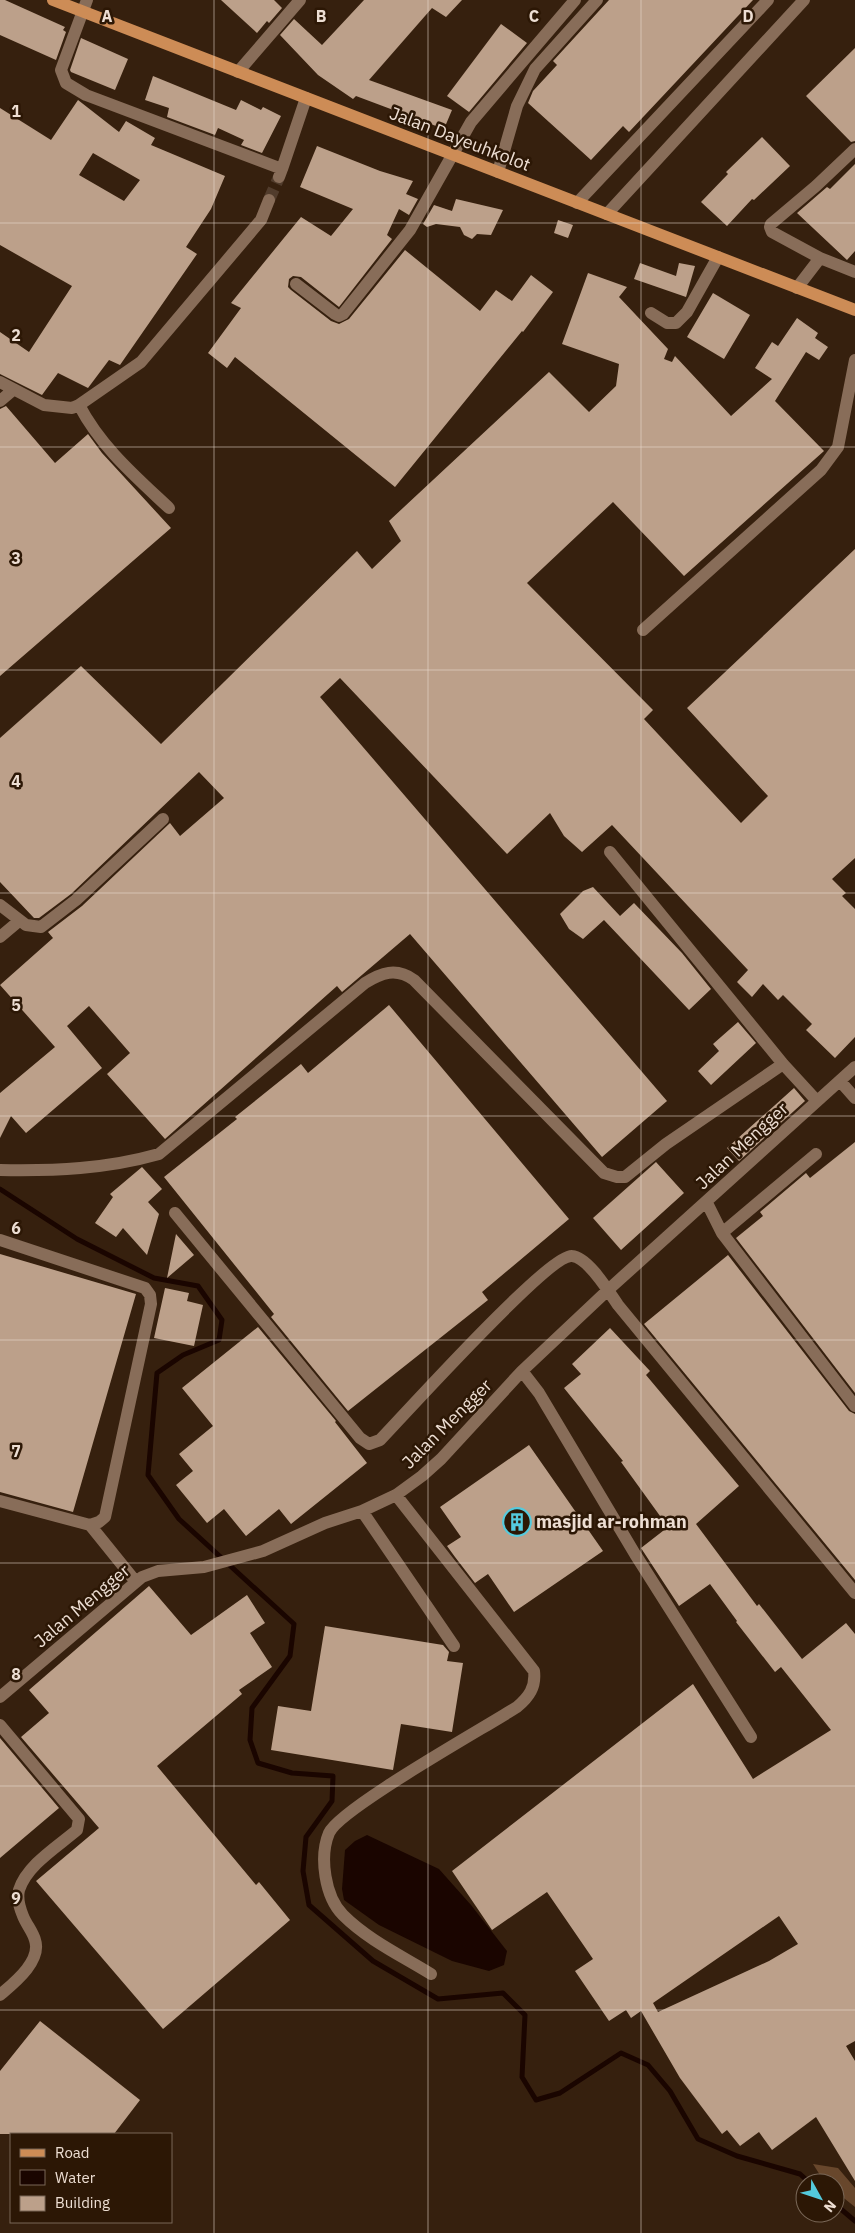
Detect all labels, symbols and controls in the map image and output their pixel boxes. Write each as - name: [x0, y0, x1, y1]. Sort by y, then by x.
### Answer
- text: A: [102, 6, 113, 26]
- text: B: [316, 6, 327, 26]
- text: C: [529, 6, 539, 26]
- text: D: [742, 6, 754, 26]
- text: 1: [11, 101, 21, 121]
- street label: Jalan Dayeuhkolot: [386, 101, 534, 176]
- text: 2: [11, 325, 21, 345]
- text: 3: [11, 548, 21, 568]
- text: 4: [11, 771, 21, 791]
- text: 5: [11, 995, 21, 1015]
- street label: Jalan Mengger: [691, 1097, 793, 1194]
- text: 6: [11, 1218, 21, 1238]
- street label: Jalan Mengger: [397, 1374, 497, 1473]
- text: 7: [11, 1441, 21, 1461]
- building icon: masjid ar-rohman: [502, 1507, 532, 1537]
- place label: masjid ar-rohman: [536, 1510, 687, 1533]
- street label: Jalan Mengger: [29, 1559, 135, 1652]
- text: 8: [11, 1664, 21, 1684]
- text: 9: [11, 1888, 21, 1908]
- legend: [10, 2133, 172, 2223]
- text: Road: [55, 2143, 90, 2162]
- text: Water: [55, 2168, 96, 2187]
- north arrow: [795, 2173, 845, 2223]
- text: Building: [55, 2193, 110, 2212]
- text: N: [820, 2197, 840, 2216]

